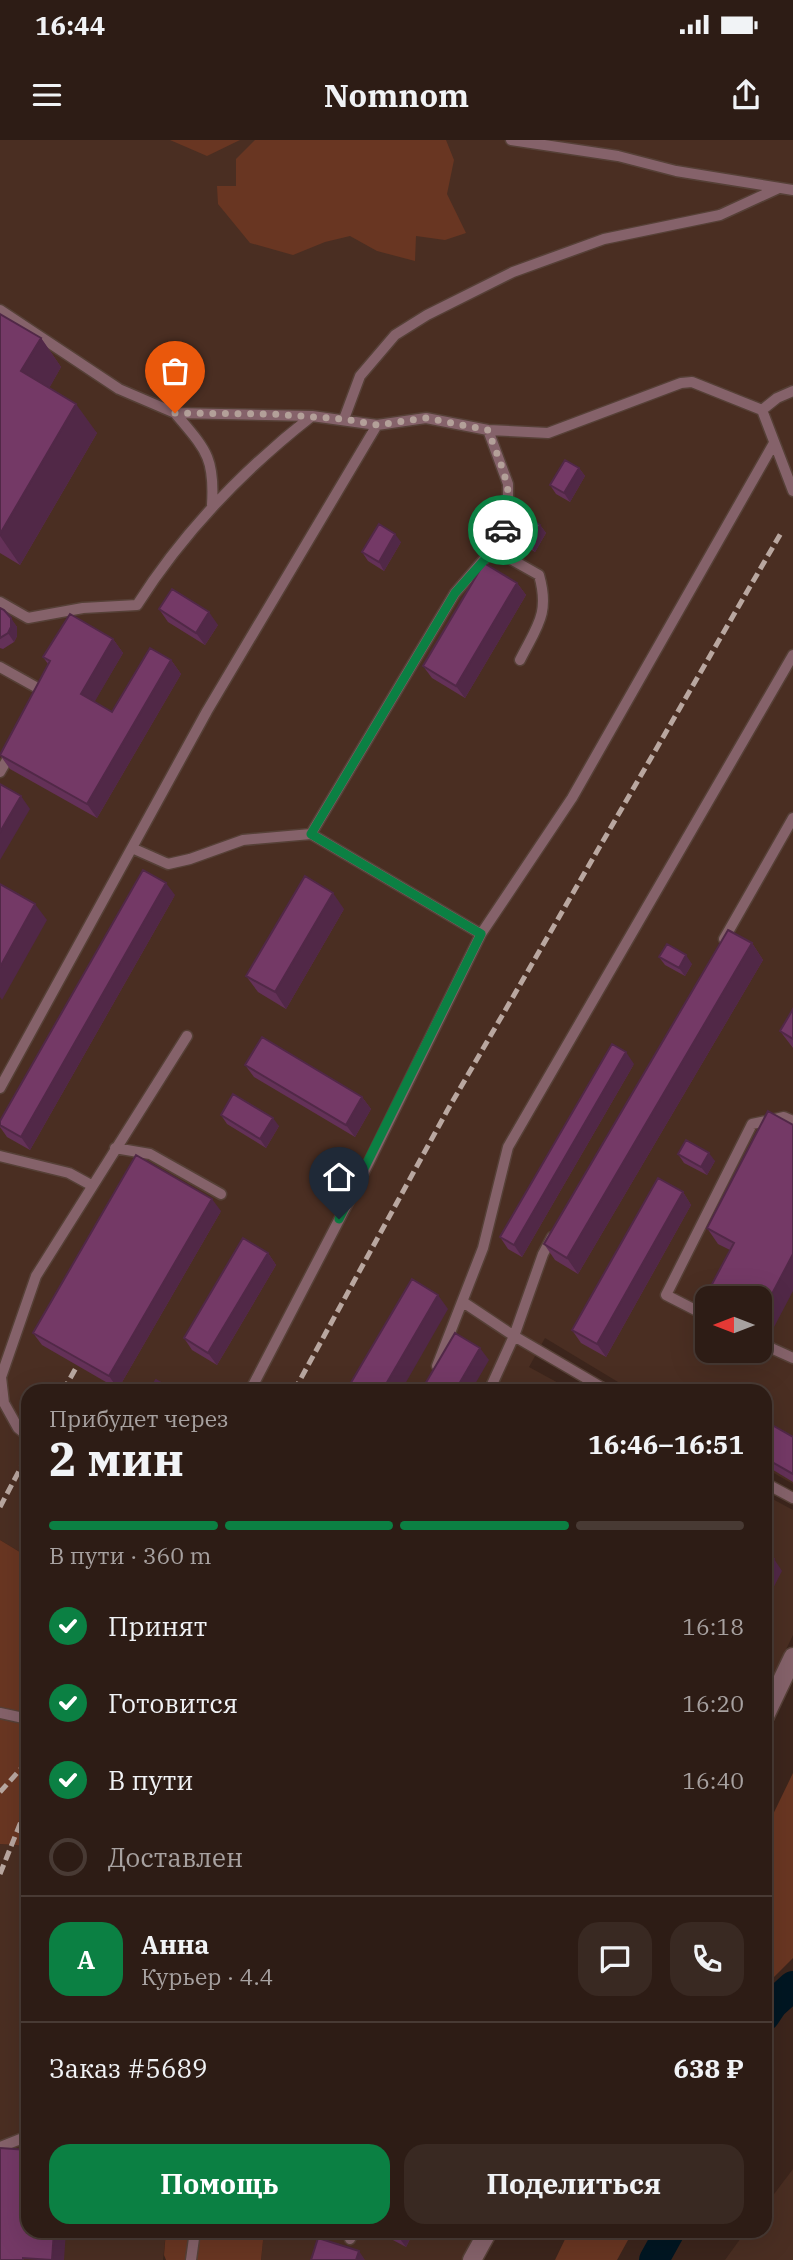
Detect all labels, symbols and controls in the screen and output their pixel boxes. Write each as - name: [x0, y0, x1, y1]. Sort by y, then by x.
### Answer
- text: 16:44: [35, 8, 105, 42]
- text: Nomnom: [324, 74, 469, 116]
- icon: menu: [28, 76, 66, 114]
- icon: share: [727, 76, 765, 114]
- pin: [145, 341, 205, 413]
- icon: bag: [156, 352, 194, 390]
- courier: [468, 495, 538, 565]
- icon: car: [484, 511, 522, 549]
- pin: [309, 1147, 369, 1219]
- icon: home: [320, 1158, 358, 1196]
- north arrow: [695, 1286, 772, 1363]
- map controls: [695, 1286, 772, 1363]
- text: Прибудет через: [49, 1403, 229, 1433]
- text: 16:46–16:51: [588, 1427, 744, 1461]
- text: 2 мин: [49, 1429, 184, 1489]
- text: В пути · 360 m: [49, 1540, 211, 1570]
- icon: check: [49, 1607, 87, 1645]
- text: Принят: [108, 1609, 207, 1643]
- text: 16:18: [682, 1611, 744, 1641]
- icon: check: [49, 1684, 87, 1722]
- text: Готовится: [108, 1686, 238, 1720]
- text: 16:20: [682, 1688, 744, 1718]
- icon: check: [49, 1761, 87, 1799]
- text: В пути: [108, 1763, 193, 1797]
- text: 16:40: [682, 1765, 744, 1795]
- text: Доставлен: [108, 1840, 243, 1874]
- button: chat: [578, 1922, 652, 1996]
- button: phone: [670, 1922, 744, 1996]
- text: Анна: [141, 1927, 209, 1961]
- text: А: [77, 1942, 95, 1976]
- text: Курьер · 4.4: [141, 1961, 273, 1991]
- text: Заказ #5689: [49, 2051, 208, 2085]
- text: 638 ₽: [673, 2051, 744, 2085]
- button: Помощь: [49, 2144, 390, 2224]
- button: Поделиться: [404, 2144, 744, 2224]

